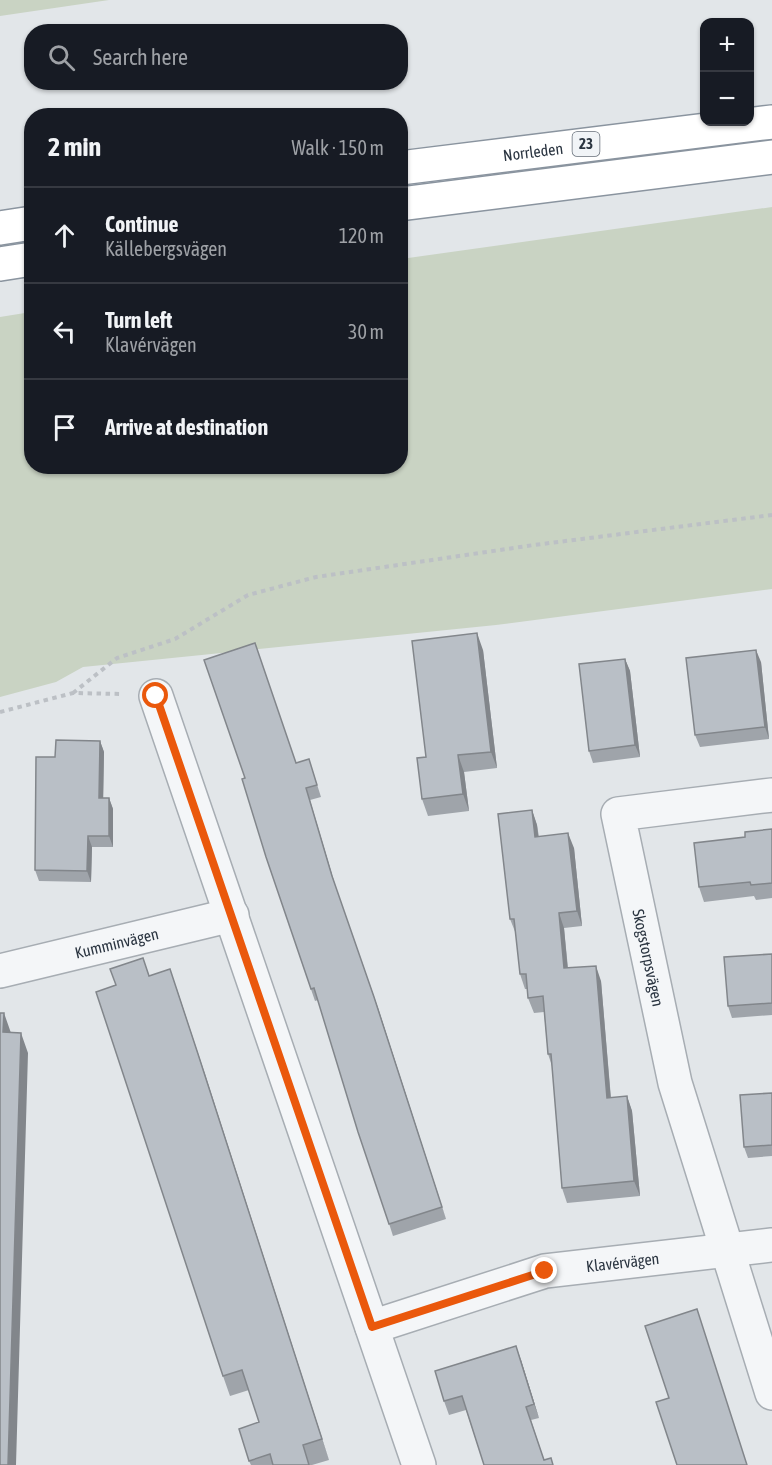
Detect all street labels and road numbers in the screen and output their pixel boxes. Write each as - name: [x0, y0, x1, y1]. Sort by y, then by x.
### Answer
- road number: 23: [572, 132, 600, 156]
- street label: Norrleden: [502, 139, 564, 164]
- street label: Skogstorpsvägen: [629, 907, 668, 1008]
- street label: Kumminvägen: [73, 924, 160, 962]
- street label: Klavérvägen: [585, 1249, 660, 1275]

